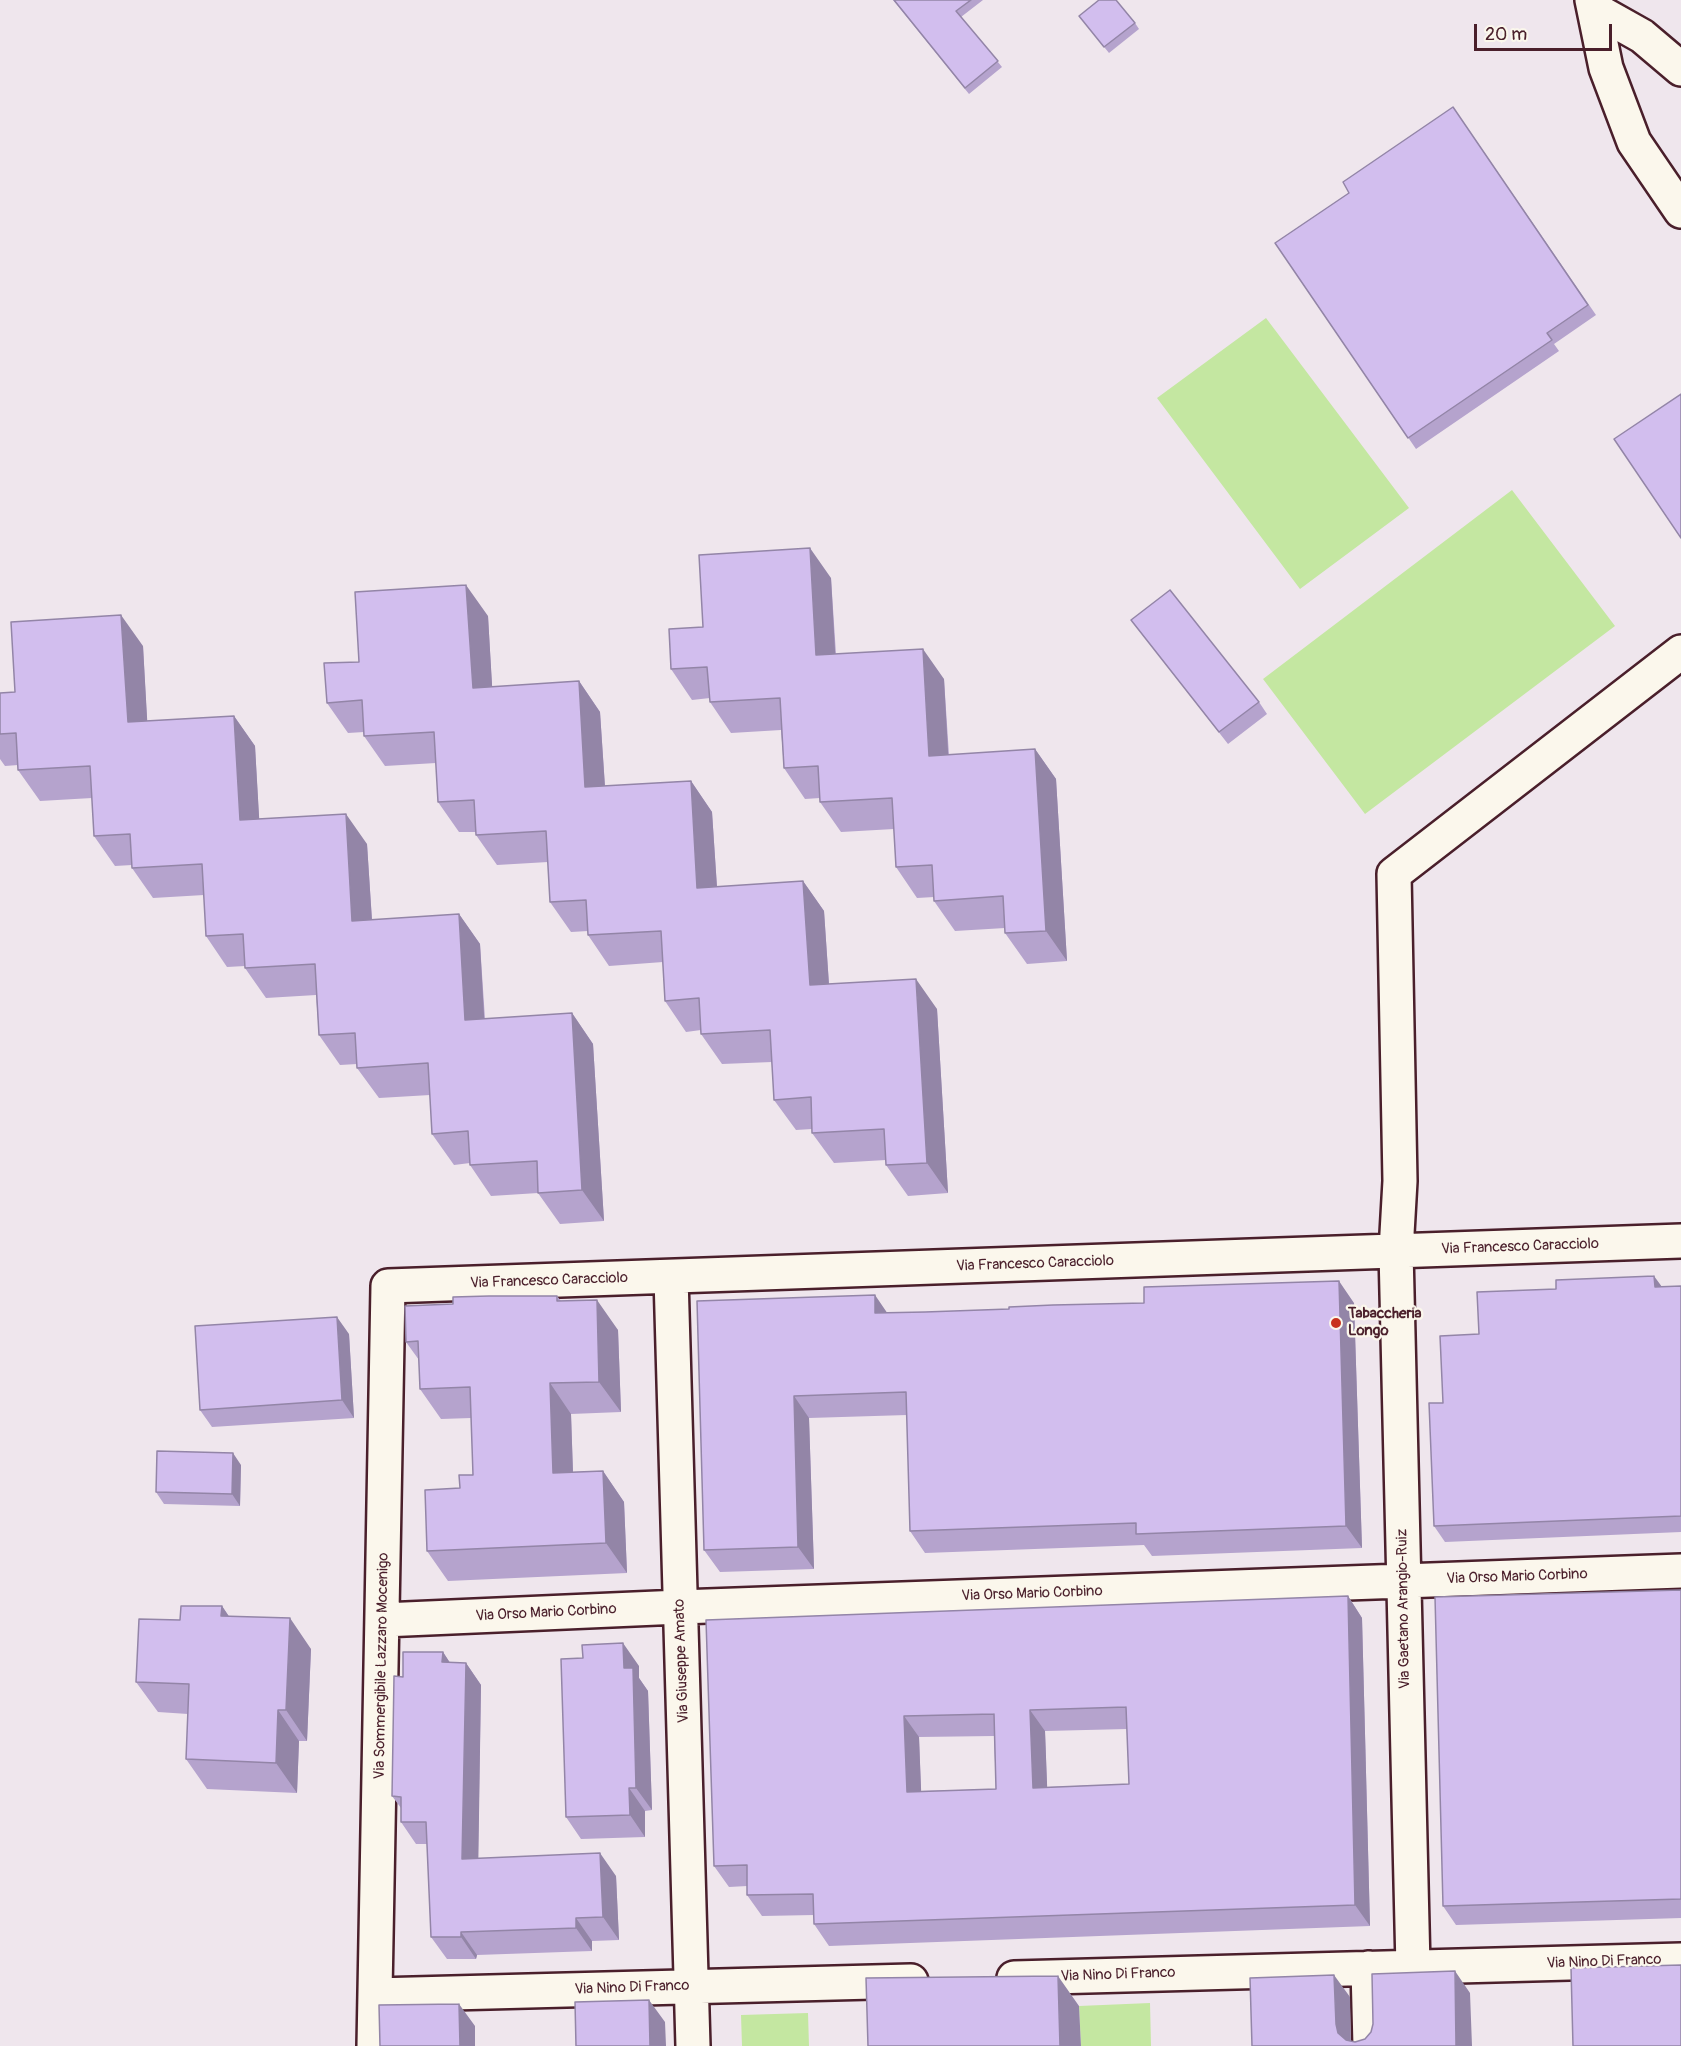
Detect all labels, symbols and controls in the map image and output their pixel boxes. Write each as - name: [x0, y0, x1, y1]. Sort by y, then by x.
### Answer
- scale bar: [1477, 12, 1615, 50]
- text: 20 m: [1485, 23, 1527, 46]
- street label: Via Francesco Caracciolo: [1441, 1235, 1599, 1259]
- street label: Via Francesco Caracciolo: [956, 1252, 1114, 1276]
- street label: Via Francesco Caracciolo: [470, 1269, 628, 1293]
- place label: Tabaccheria Longo: [1348, 1305, 1421, 1340]
- marker: Tabaccheria Longo: [1329, 1316, 1343, 1330]
- street label: Via Gaetano Arangio-Ruiz: [1394, 1529, 1414, 1689]
- street label: Via Sommergibile Lazzaro Mocenigo: [371, 1552, 393, 1780]
- street label: Via Orso Mario Corbino: [1446, 1566, 1588, 1588]
- street label: Via Orso Mario Corbino: [961, 1583, 1103, 1605]
- street label: Via Giuseppe Amato: [671, 1599, 693, 1723]
- street label: Via Orso Mario Corbino: [475, 1600, 617, 1626]
- street label: Via Nino Di Franco: [1546, 1951, 1662, 1973]
- street label: Via Nino Di Franco: [1060, 1964, 1176, 1986]
- street label: Via Nino Di Franco: [574, 1977, 690, 1999]

